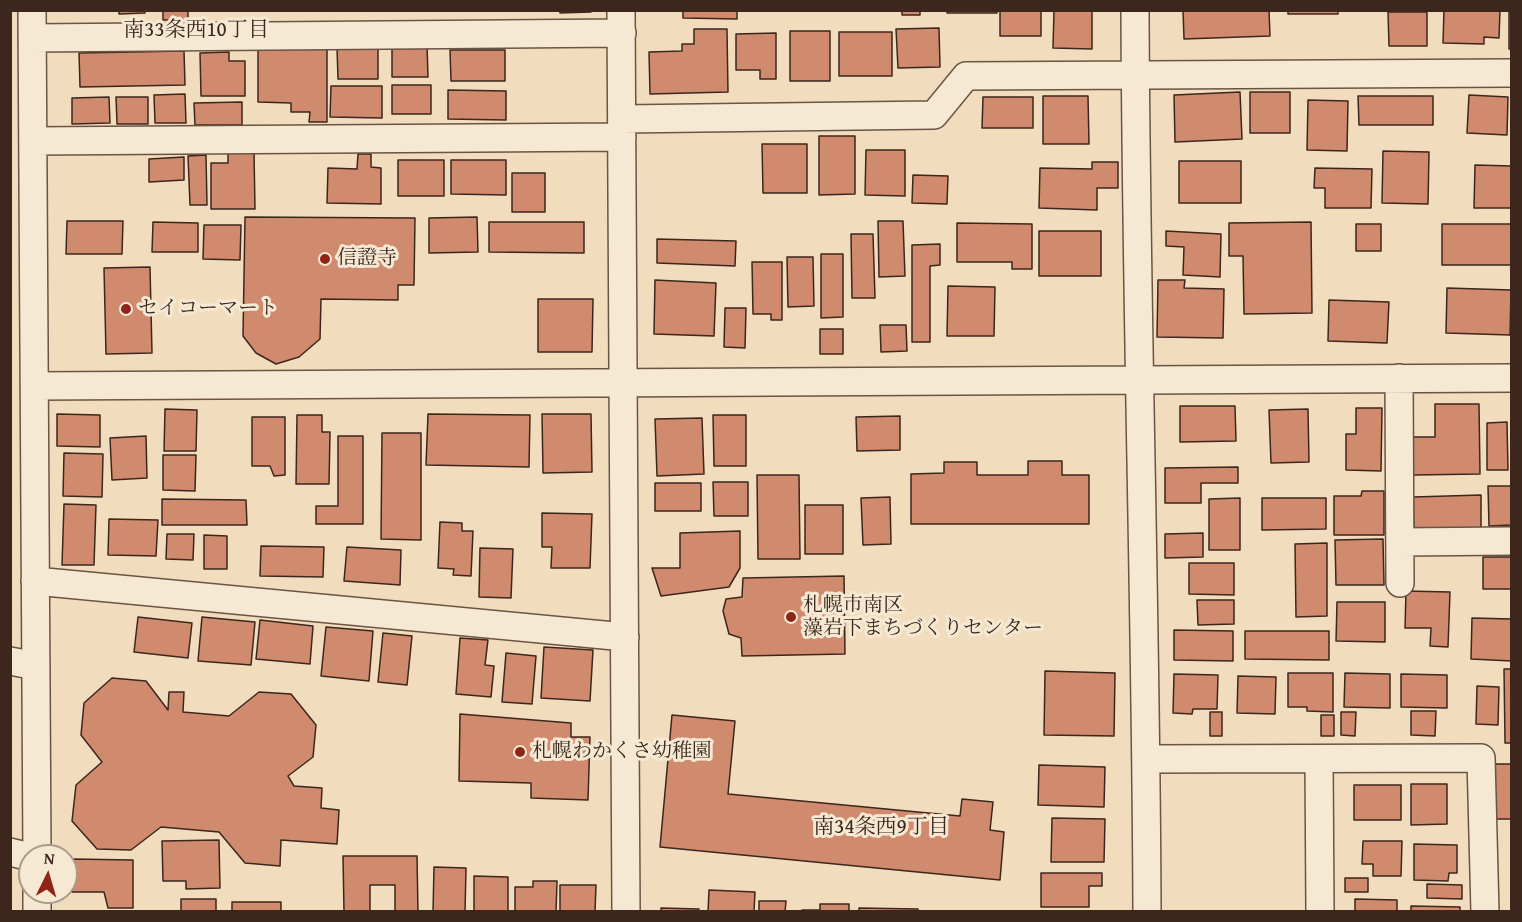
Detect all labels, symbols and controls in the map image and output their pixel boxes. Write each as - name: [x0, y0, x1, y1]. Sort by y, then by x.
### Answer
- district label: 南33条西10丁目: [123, 18, 269, 44]
- place label: 信證寺: [337, 247, 397, 271]
- marker: 信證寺: [318, 252, 332, 266]
- place label: セイコーマート: [138, 297, 278, 321]
- marker: セイコーマート: [119, 302, 133, 316]
- place label: 札幌市南区 藻岩下まちづくりセンター: [803, 594, 1043, 641]
- marker: 札幌市南区 藻岩下まちづくりセンター: [784, 610, 798, 624]
- place label: 札幌わかくさ幼稚園: [532, 740, 712, 764]
- marker: 札幌わかくさ幼稚園: [513, 745, 527, 759]
- district label: 南34条西9丁目: [813, 815, 949, 841]
- north arrow: [18, 844, 78, 904]
- text: N: [43, 846, 56, 870]

